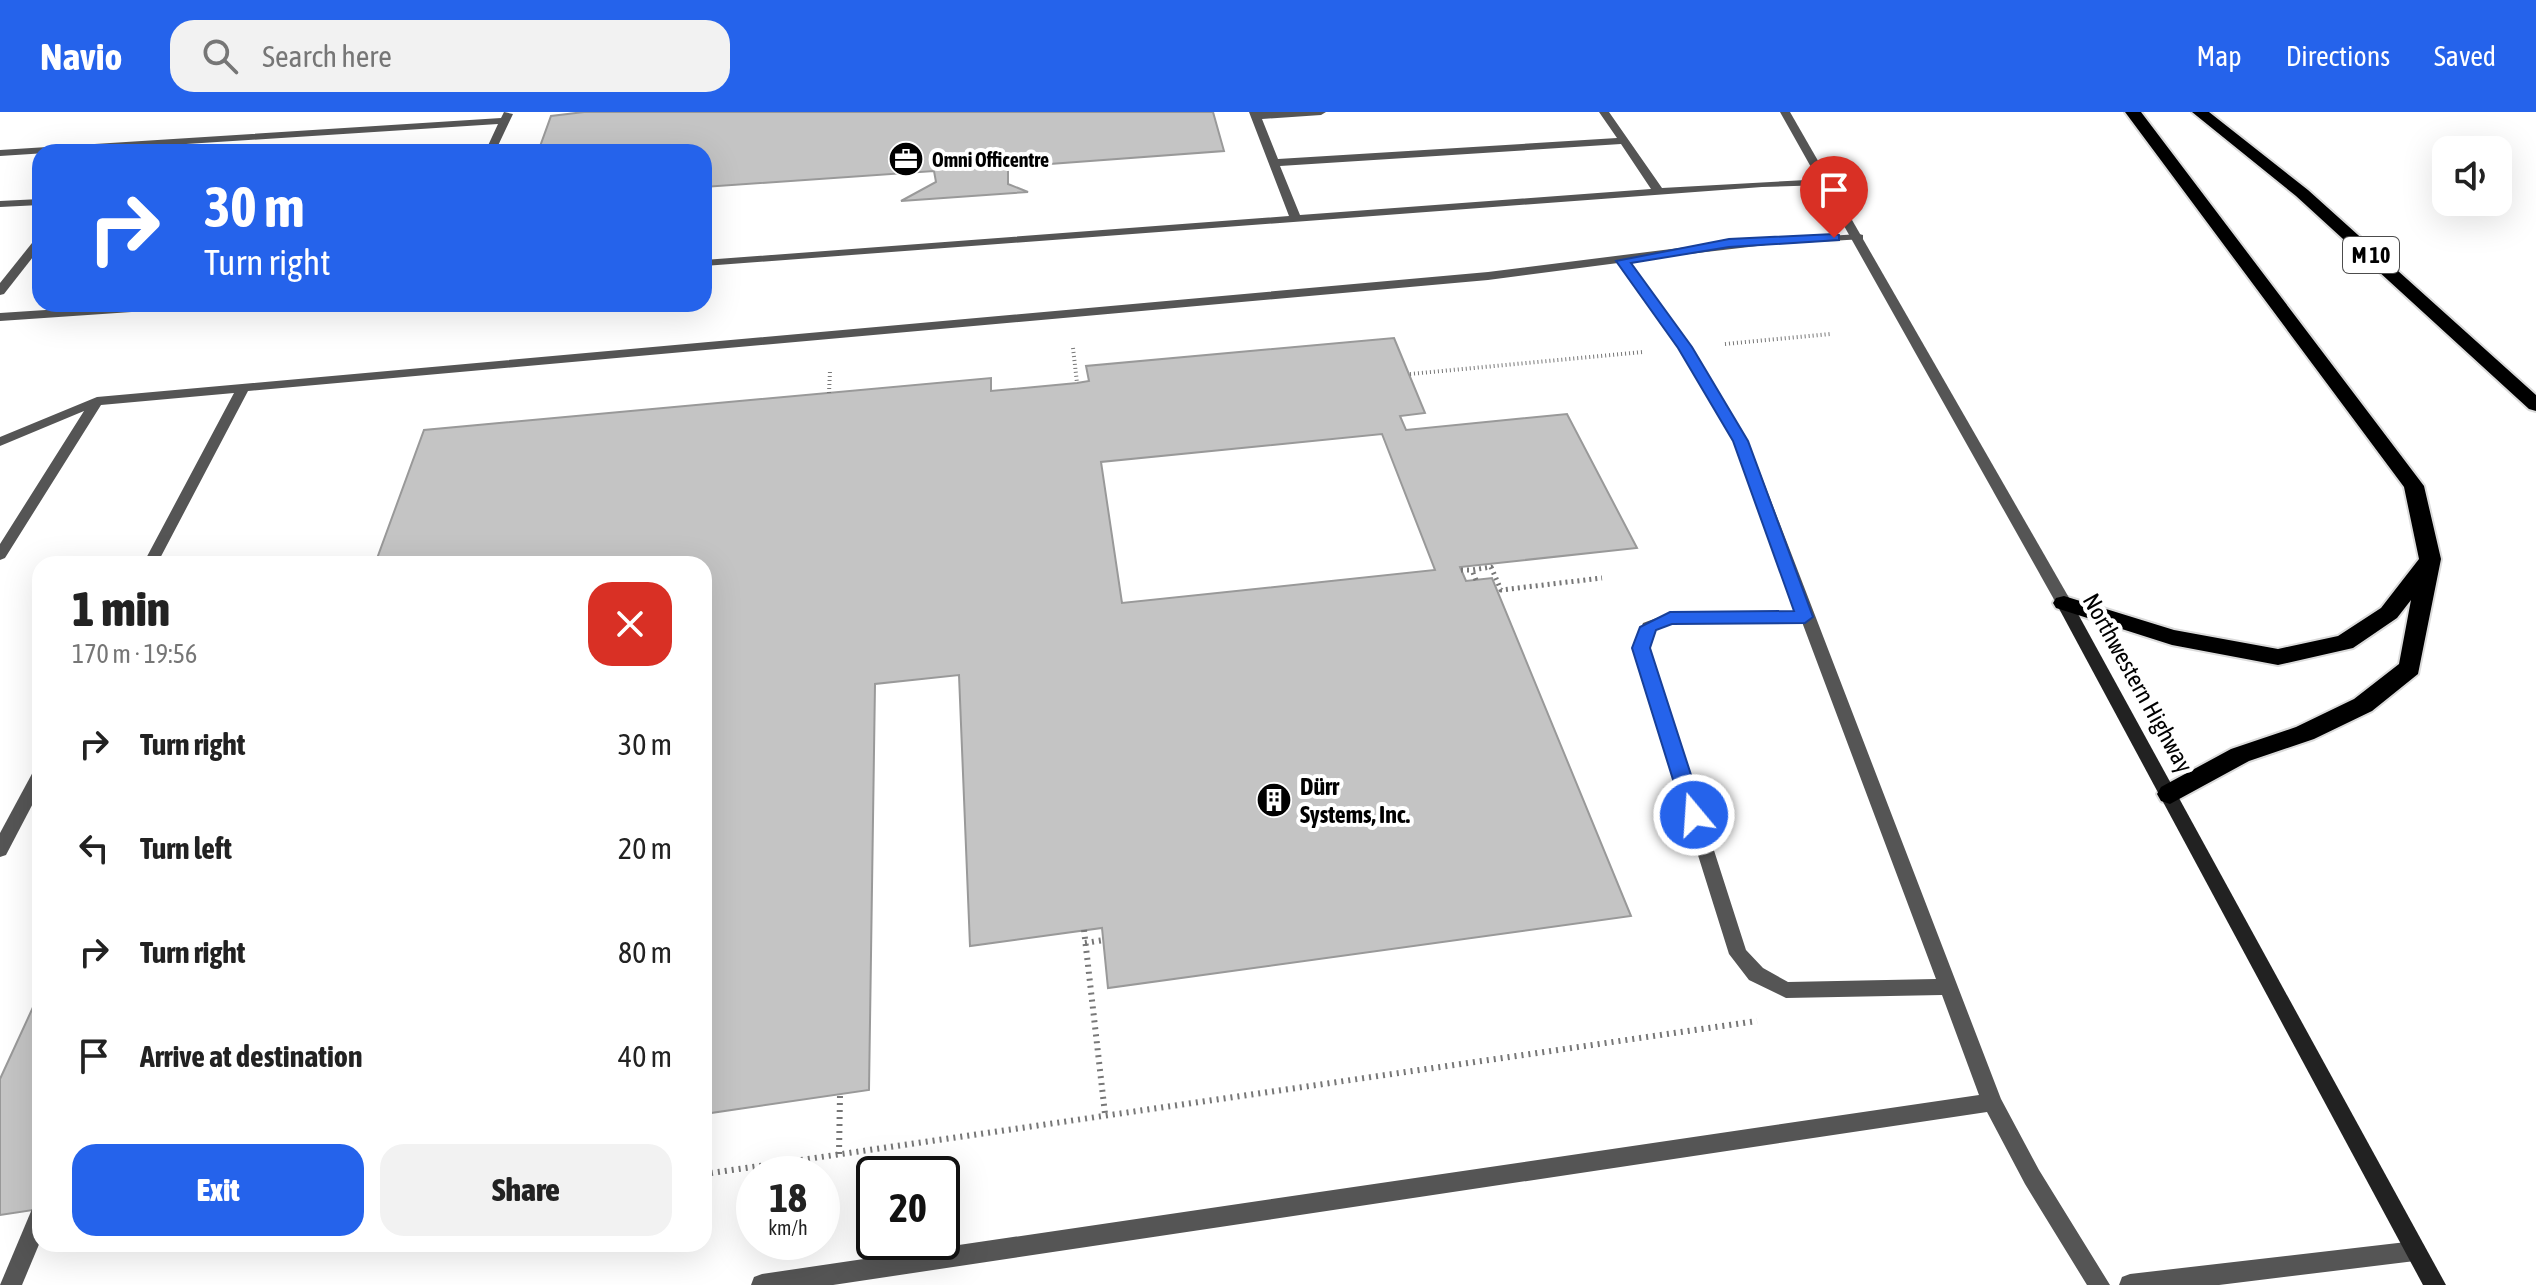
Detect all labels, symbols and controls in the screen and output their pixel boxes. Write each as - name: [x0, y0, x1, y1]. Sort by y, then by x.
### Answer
- search box: [170, 20, 730, 92]
- icon: search: [198, 34, 242, 78]
- text: Navio: [40, 35, 122, 78]
- text: Search here: [262, 39, 392, 73]
- text: Map: [2197, 40, 2242, 72]
- text: Directions: [2286, 40, 2390, 72]
- text: Saved: [2434, 40, 2496, 72]
- map controls: [2432, 136, 2512, 216]
- button: sound: [2432, 136, 2512, 216]
- office icon: Omni Officentre: [887, 140, 925, 178]
- place label: Omni Officentre: [932, 148, 1049, 171]
- pin: [1800, 156, 1868, 238]
- icon: arrive: [1812, 168, 1856, 212]
- text: 30 m: [204, 175, 305, 239]
- icon: right: [72, 176, 176, 280]
- road number: M 10: [2343, 237, 2399, 273]
- text: Turn right: [204, 241, 331, 283]
- text: 1 min: [72, 581, 170, 636]
- button: close: [588, 582, 672, 666]
- street label: Northwestern Highway: [2078, 589, 2198, 777]
- text: 170 m · 19:56: [72, 639, 197, 669]
- icon: right: [72, 722, 116, 766]
- text: Turn right: [140, 727, 246, 761]
- text: 30 m: [618, 727, 672, 761]
- place label: Dürr Systems, Inc.: [1300, 773, 1410, 828]
- position arrow: [1652, 773, 1736, 857]
- building icon: Dürr Systems, Inc.: [1255, 781, 1293, 819]
- icon: left: [72, 826, 116, 870]
- text: Turn left: [140, 831, 232, 865]
- text: 20 m: [618, 831, 672, 865]
- icon: right: [72, 930, 116, 974]
- text: Turn right: [140, 935, 246, 969]
- text: 80 m: [618, 935, 672, 969]
- icon: arrive: [72, 1034, 116, 1078]
- text: Arrive at destination: [140, 1039, 362, 1073]
- text: 40 m: [618, 1039, 672, 1073]
- button: Exit: [72, 1144, 364, 1236]
- button: Share: [380, 1144, 672, 1236]
- speed limit sign: 20: [856, 1156, 960, 1260]
- text: 18: [769, 1175, 807, 1220]
- text: km/h: [768, 1216, 808, 1239]

